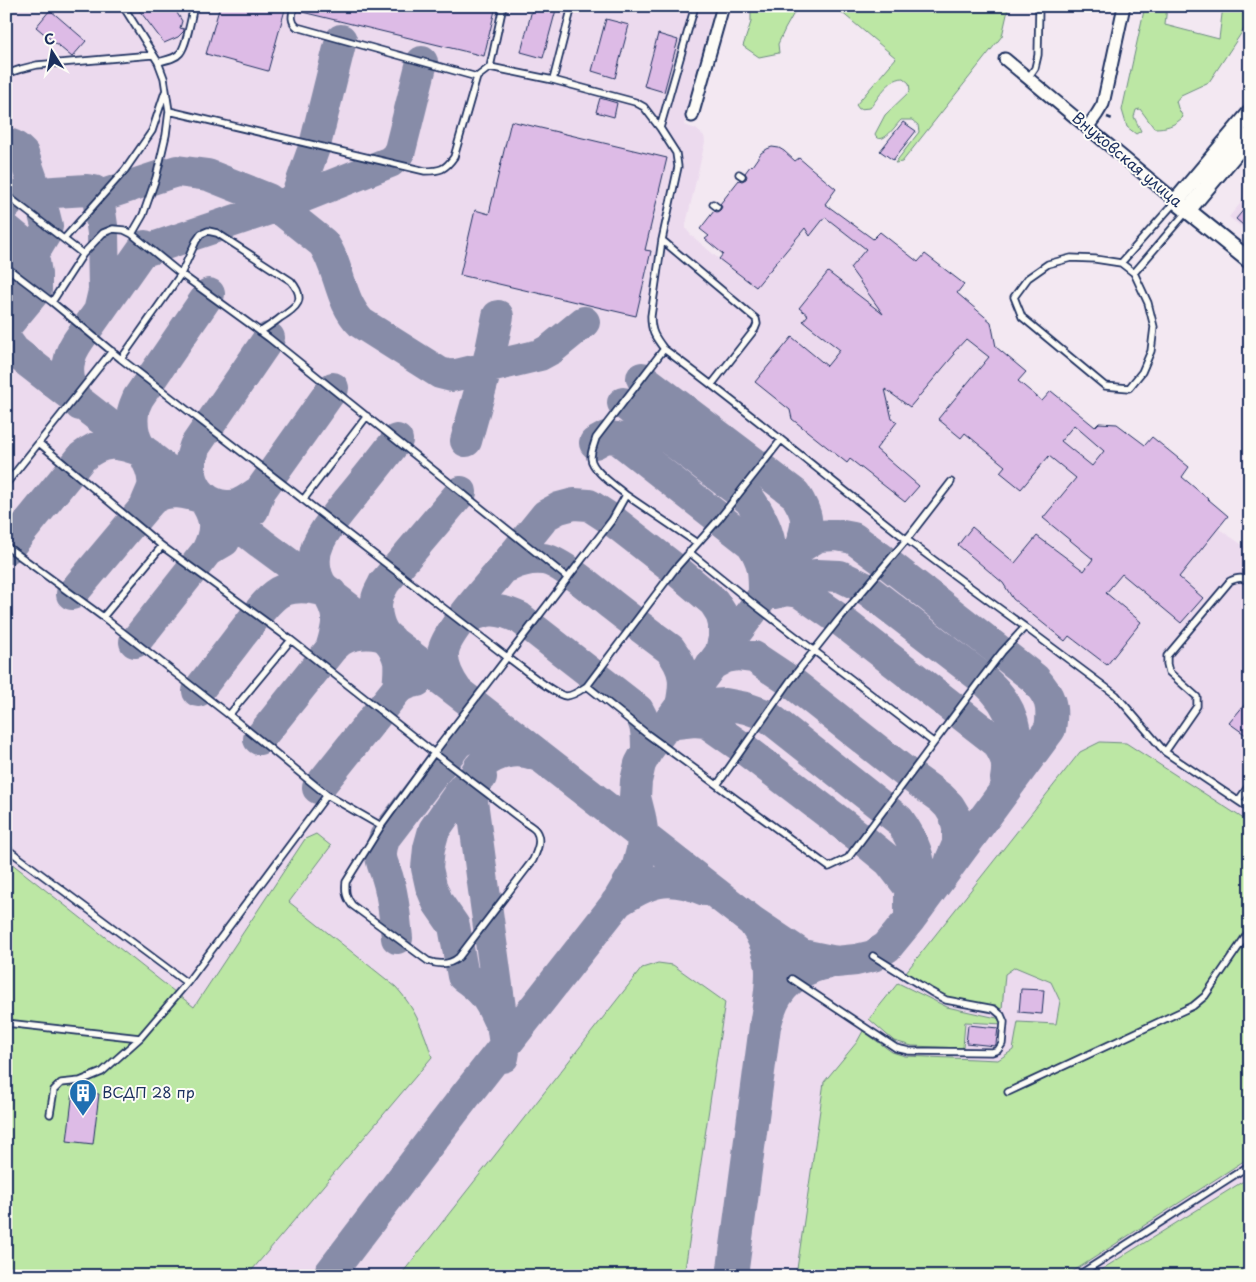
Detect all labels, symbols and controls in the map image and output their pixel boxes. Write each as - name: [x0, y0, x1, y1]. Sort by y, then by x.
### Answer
- text: С: [42, 27, 57, 50]
- north arrow: [28, 28, 78, 78]
- street label: Внуковская улица: [1068, 106, 1189, 212]
- building icon: ВСДП 28 пр: [68, 1078, 98, 1117]
- place label: ВСДП 28 пр: [102, 1080, 195, 1103]

